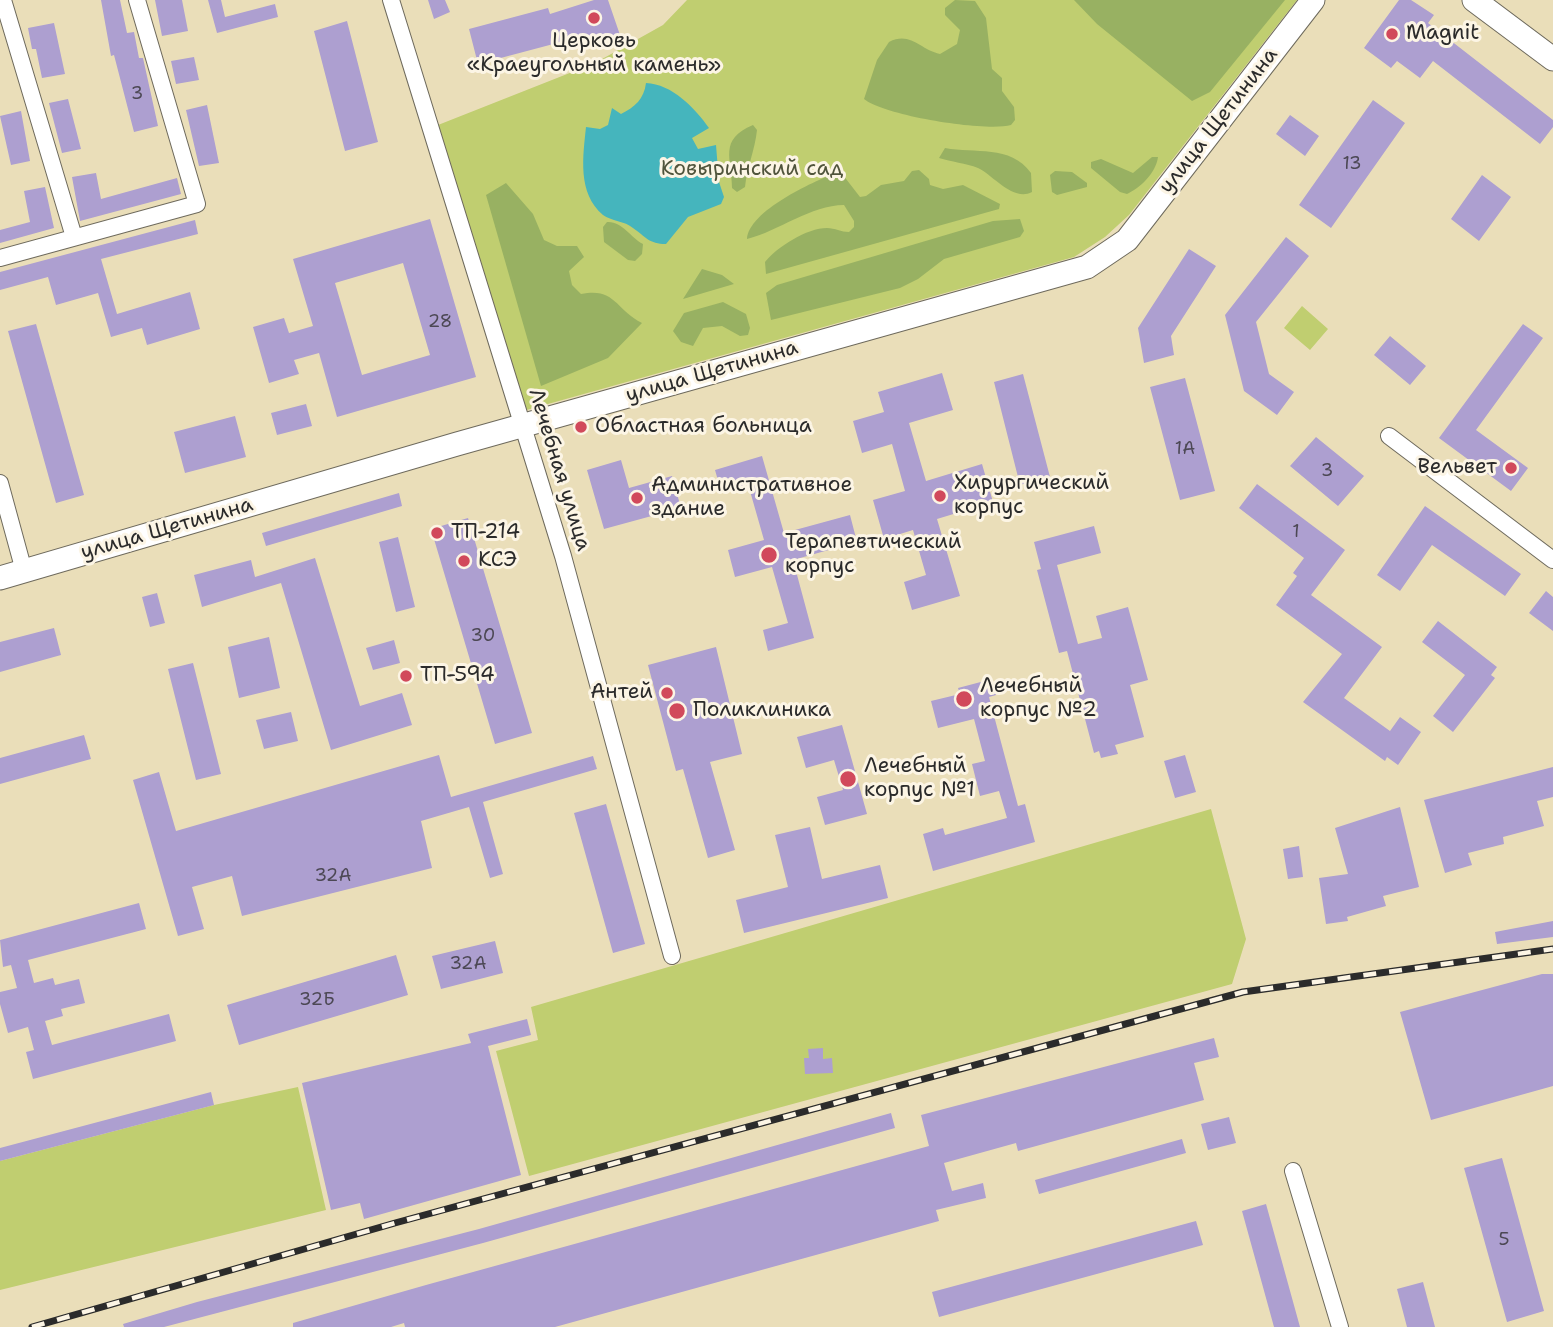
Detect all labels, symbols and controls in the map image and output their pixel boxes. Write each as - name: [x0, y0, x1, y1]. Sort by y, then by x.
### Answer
- marker: Церковь «Краеугольный камень»: [586, 10, 602, 26]
- place label: Magnit: [1406, 21, 1479, 47]
- marker: Magnit: [1384, 26, 1400, 42]
- place label: Церковь «Краеугольный камень»: [467, 29, 721, 79]
- street label: улица Щетинина: [1154, 43, 1284, 199]
- house number: 3: [131, 83, 143, 105]
- house number: 13: [1342, 153, 1362, 175]
- park label: Ковыринский сад: [661, 157, 843, 183]
- house number: 28: [428, 311, 452, 333]
- street label: улица Щетинина: [623, 335, 801, 409]
- street label: Лечебная улица: [522, 386, 596, 554]
- place label: Областная больница: [595, 414, 812, 440]
- marker: Областная больница: [573, 419, 589, 435]
- house number: 1А: [1175, 438, 1195, 460]
- place label: Вельвет: [1418, 455, 1497, 481]
- house number: 3: [1321, 460, 1333, 482]
- marker: Вельвет: [1503, 460, 1519, 476]
- place label: Хирургический корпус: [954, 471, 1109, 521]
- place label: Административное здание: [651, 473, 852, 523]
- marker: Хирургический корпус: [932, 488, 948, 504]
- marker: Административное здание: [629, 490, 645, 506]
- street label: улица Щетинина: [78, 492, 256, 566]
- place label: ТП-214: [451, 520, 520, 546]
- house number: 1: [1292, 521, 1300, 543]
- marker: ТП-214: [429, 525, 445, 541]
- place label: Терапевтический корпус: [785, 530, 962, 580]
- marker: Терапевтический корпус: [759, 545, 779, 565]
- place label: КСЭ: [478, 548, 517, 574]
- marker: КСЭ: [456, 553, 472, 569]
- house number: 30: [471, 625, 495, 647]
- place label: ТП-594: [420, 663, 495, 689]
- marker: ТП-594: [398, 668, 414, 684]
- place label: Лечебный корпус №2: [980, 674, 1097, 724]
- place label: Антей: [590, 680, 653, 706]
- marker: Антей: [659, 685, 675, 701]
- marker: Лечебный корпус №2: [954, 689, 974, 709]
- place label: Поликлиника: [693, 698, 831, 724]
- marker: Поликлиника: [667, 701, 687, 721]
- place label: Лечебный корпус №1: [864, 754, 975, 804]
- marker: Лечебный корпус №1: [838, 769, 858, 789]
- house number: 32А: [314, 865, 352, 887]
- house number: 32А: [449, 953, 487, 975]
- house number: 32Б: [299, 989, 335, 1011]
- house number: 5: [1498, 1229, 1510, 1251]

